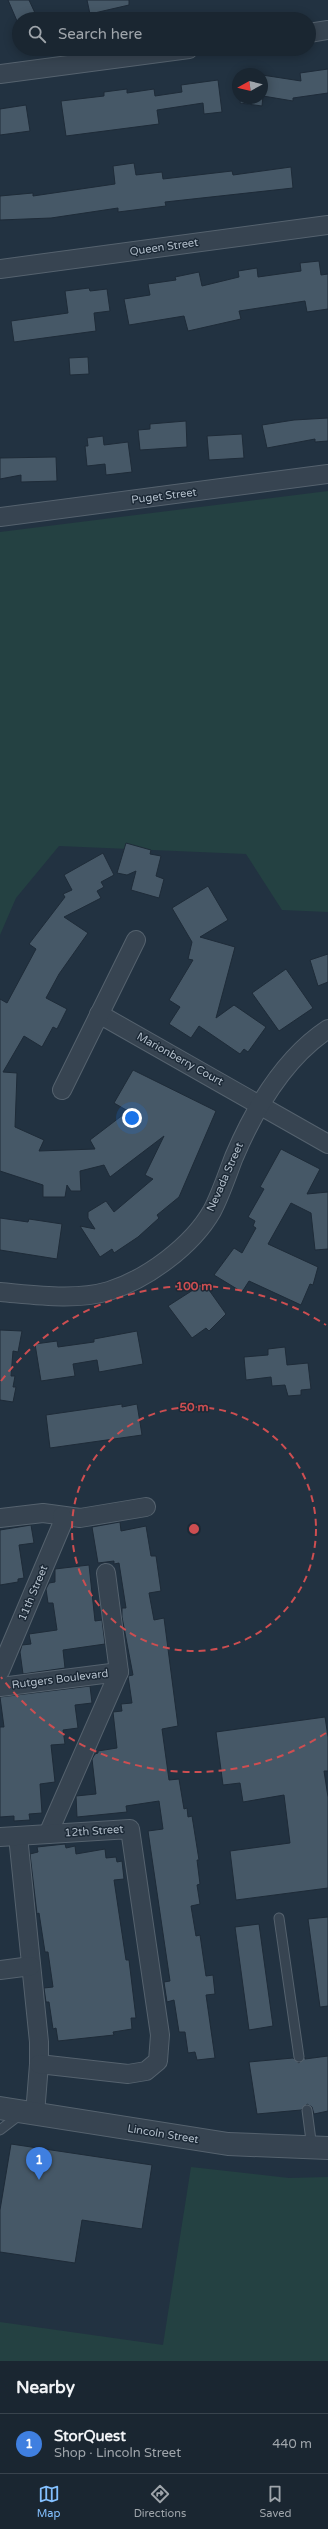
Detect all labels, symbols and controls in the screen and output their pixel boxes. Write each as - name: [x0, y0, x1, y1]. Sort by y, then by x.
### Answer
- search box: [12, 12, 316, 56]
- icon: search: [26, 23, 48, 45]
- text: Search here: [58, 25, 142, 43]
- north arrow: [232, 68, 268, 104]
- street label: Queen Street: [129, 236, 199, 258]
- street label: Puget Street: [131, 486, 197, 506]
- street label: Marionberry Court: [135, 1030, 225, 1088]
- your location: [122, 1108, 142, 1128]
- street label: Nevada Street: [204, 1140, 246, 1214]
- text: 100 m: [176, 1279, 212, 1293]
- text: 50 m: [179, 1400, 209, 1414]
- centre of rings: [187, 1522, 201, 1536]
- street label: 11th Street: [15, 1563, 51, 1623]
- street label: Rutgers Boulevard: [11, 1667, 109, 1691]
- street label: 12th Street: [64, 1822, 124, 1840]
- street label: Lincoln Street: [126, 2122, 200, 2146]
- pin: 1: [26, 2147, 52, 2180]
- text: Nearby: [16, 2377, 75, 2398]
- text: StorQuest: [54, 2427, 126, 2445]
- text: 1: [25, 2436, 33, 2452]
- text: 440 m: [272, 2436, 312, 2452]
- text: Shop · Lincoln Street: [54, 2445, 181, 2461]
- tab: Map: [37, 2483, 60, 2520]
- tab: Directions: [134, 2483, 186, 2520]
- tab: Saved: [260, 2483, 291, 2520]

